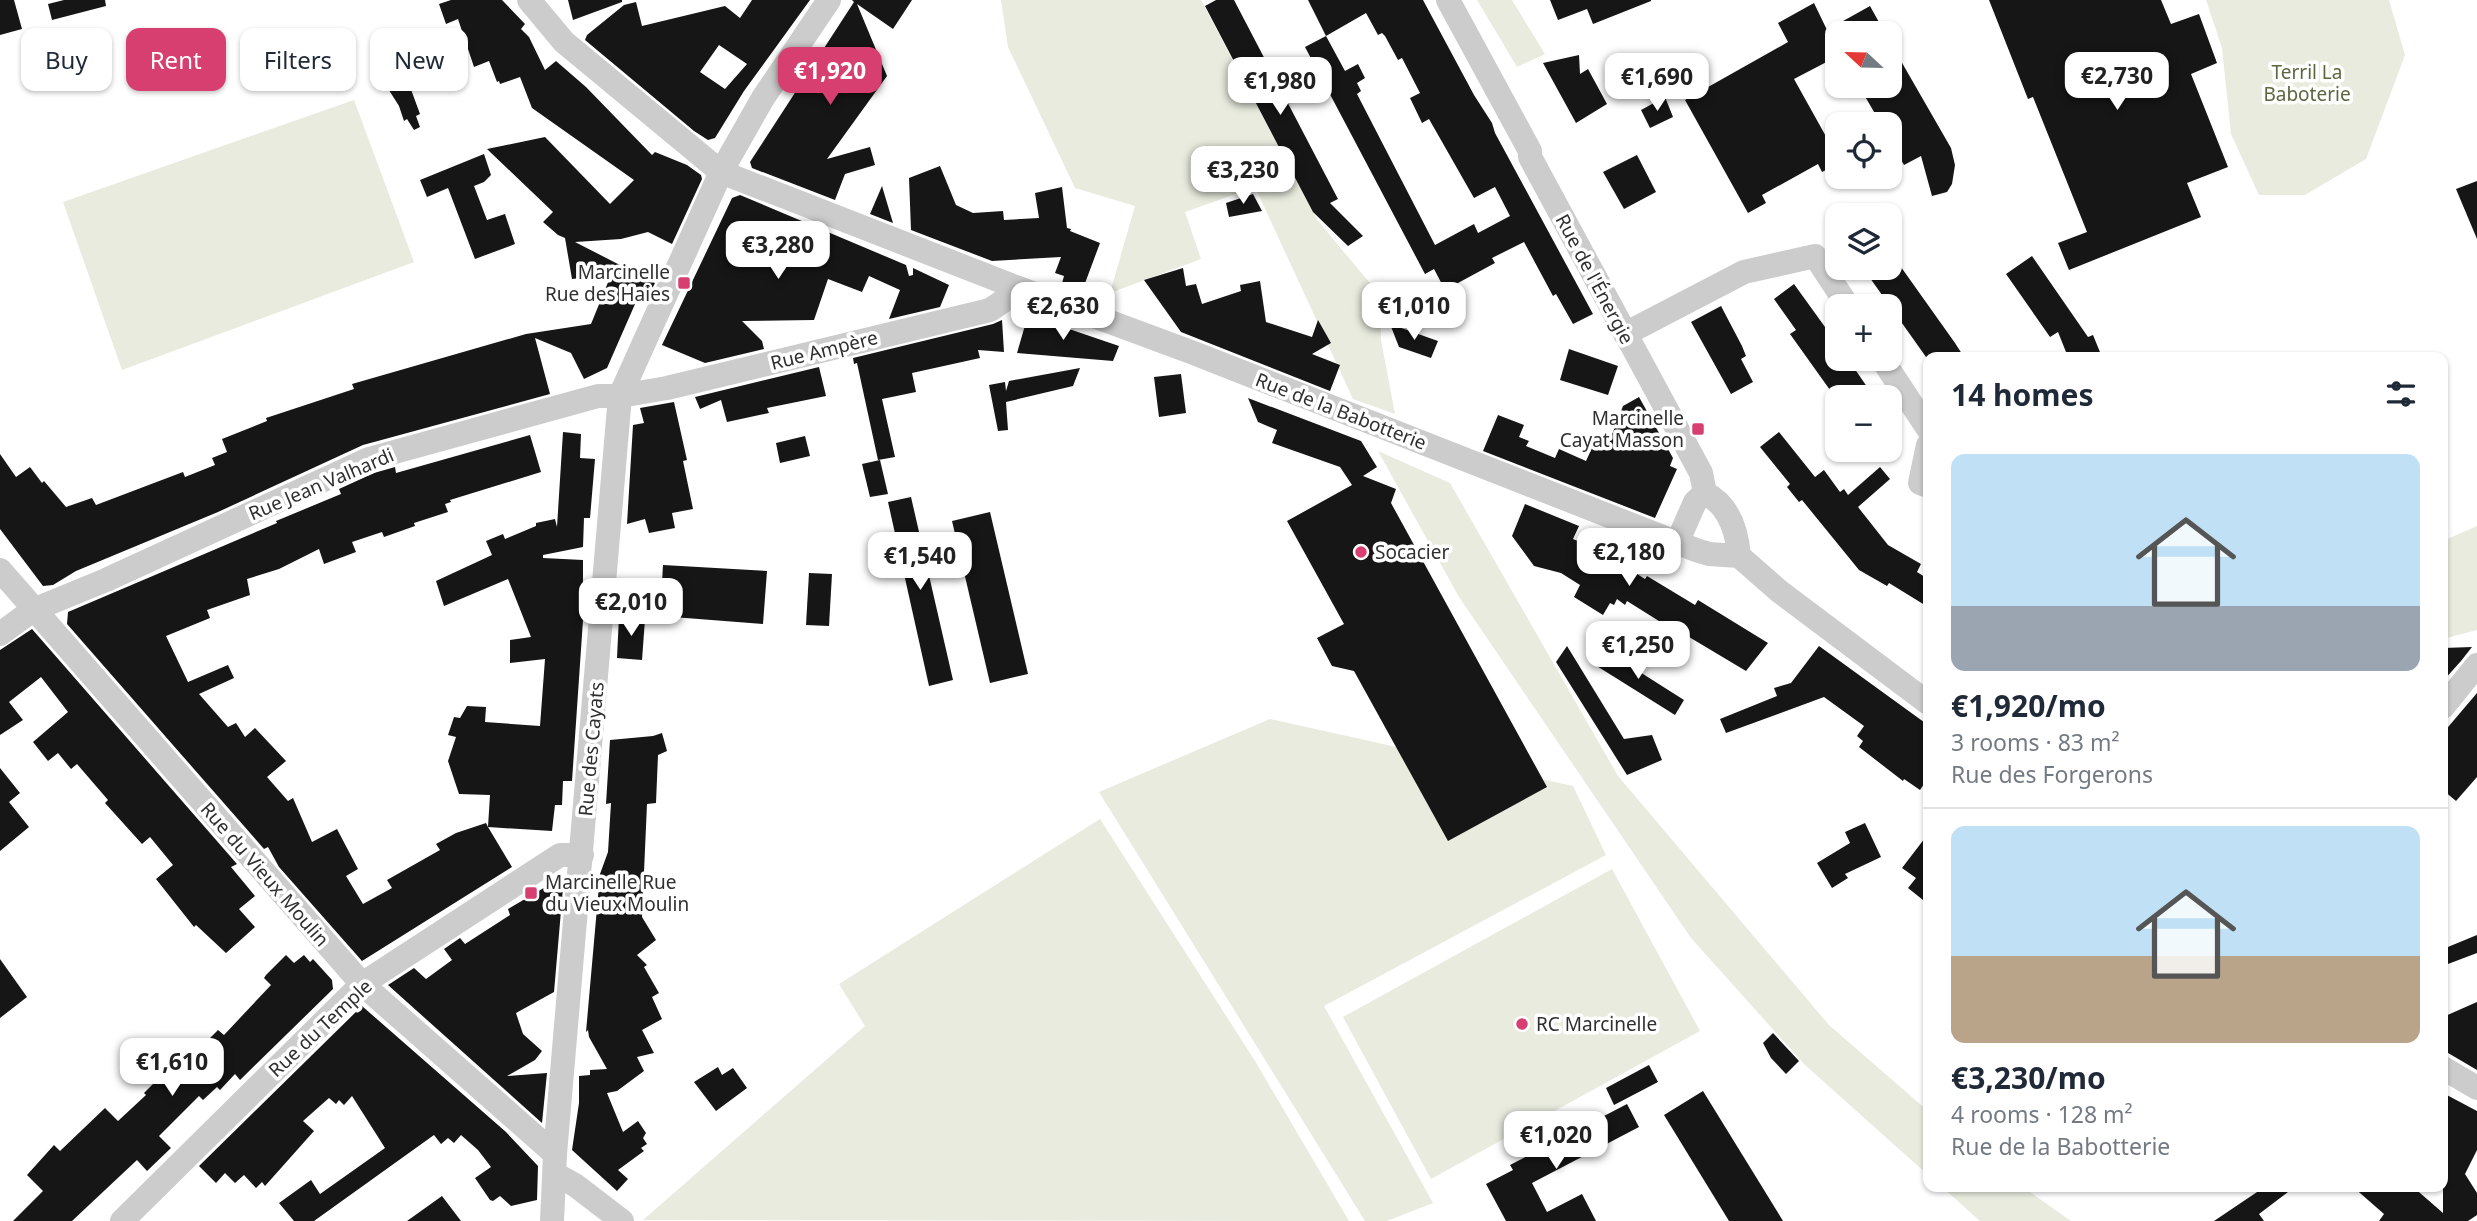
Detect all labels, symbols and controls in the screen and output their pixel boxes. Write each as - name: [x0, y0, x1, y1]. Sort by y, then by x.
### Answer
- north arrow: [1825, 21, 1902, 98]
- map controls: [1825, 21, 1902, 462]
- chip: Buy: [21, 28, 112, 91]
- chip: Rent: [126, 28, 226, 91]
- chip: Filters: [240, 28, 356, 91]
- chip: New: [370, 28, 468, 91]
- pin: €1,920: [773, 48, 887, 107]
- pin: €2,730: [2060, 52, 2174, 112]
- text: €1,920: [794, 54, 866, 86]
- pin: €1,690: [1600, 54, 1714, 113]
- pin: €1,980: [1223, 58, 1337, 117]
- text: €2,730: [2081, 59, 2153, 91]
- park label: Terril La Baboterie: [2263, 59, 2351, 107]
- text: €1,690: [1621, 60, 1693, 92]
- text: €1,980: [1244, 64, 1316, 96]
- button: locate: [1825, 112, 1902, 189]
- pin: €3,230: [1186, 146, 1300, 206]
- text: €3,230: [1207, 153, 1279, 185]
- button: layers: [1825, 203, 1902, 280]
- street label: Rue de l'Énergie: [1550, 209, 1640, 349]
- pin: €3,280: [721, 222, 835, 281]
- text: €3,280: [742, 228, 814, 260]
- place label: Marcinelle Rue des Haies: [545, 259, 670, 307]
- marker: Marcinelle Rue des Haies: [676, 275, 692, 291]
- pin: €2,630: [1006, 282, 1120, 342]
- pin: €1,010: [1357, 282, 1471, 342]
- text: €2,630: [1027, 289, 1099, 321]
- text: €1,010: [1378, 289, 1450, 321]
- button: +: [1825, 294, 1902, 371]
- street label: Rue Ampère: [768, 324, 880, 376]
- street label: Rue de la Babotterie: [1252, 366, 1430, 456]
- text: 14 homes: [1951, 374, 2094, 415]
- icon: filters: [2382, 375, 2420, 413]
- button: −: [1825, 385, 1902, 462]
- place label: Marcinelle Cayat Masson: [1560, 405, 1684, 453]
- marker: Marcinelle Cayat Masson: [1690, 421, 1706, 437]
- street label: Rue Jean Valhardi: [244, 442, 398, 526]
- icon: home: [2123, 499, 2249, 625]
- pin: €2,180: [1572, 528, 1686, 588]
- pin: €1,540: [863, 532, 977, 592]
- text: €2,180: [1593, 535, 1665, 567]
- text: €1,540: [884, 539, 956, 571]
- place label: Socacier: [1375, 539, 1449, 565]
- marker: Socacier: [1353, 544, 1369, 560]
- pin: €2,010: [574, 578, 688, 638]
- text: €2,010: [595, 585, 667, 617]
- pin: €1,250: [1581, 622, 1695, 681]
- text: €1,250: [1602, 628, 1674, 660]
- street label: Rue des Cayats: [572, 681, 610, 817]
- text: €1,920/mo: [1951, 685, 2106, 726]
- text: 3 rooms · 83 m²: [1951, 726, 2120, 758]
- text: Rue des Forgerons: [1951, 758, 2153, 790]
- street label: Rue du Vieux Moulin: [195, 796, 335, 952]
- place label: Marcinelle Rue du Vieux Moulin: [545, 869, 689, 917]
- icon: home: [2123, 871, 2249, 997]
- marker: Marcinelle Rue du Vieux Moulin: [523, 885, 539, 901]
- street label: Rue du Temple: [263, 973, 377, 1083]
- place label: RC Marcinelle: [1536, 1011, 1657, 1037]
- marker: RC Marcinelle: [1514, 1016, 1530, 1032]
- pin: €1,610: [115, 1038, 229, 1098]
- text: €1,610: [136, 1045, 208, 1077]
- text: €3,230/mo: [1951, 1057, 2106, 1098]
- text: 4 rooms · 128 m²: [1951, 1098, 2133, 1130]
- pin: €1,020: [1499, 1112, 1613, 1171]
- text: €1,020: [1520, 1118, 1592, 1150]
- text: Rue de la Babotterie: [1951, 1130, 2170, 1162]

